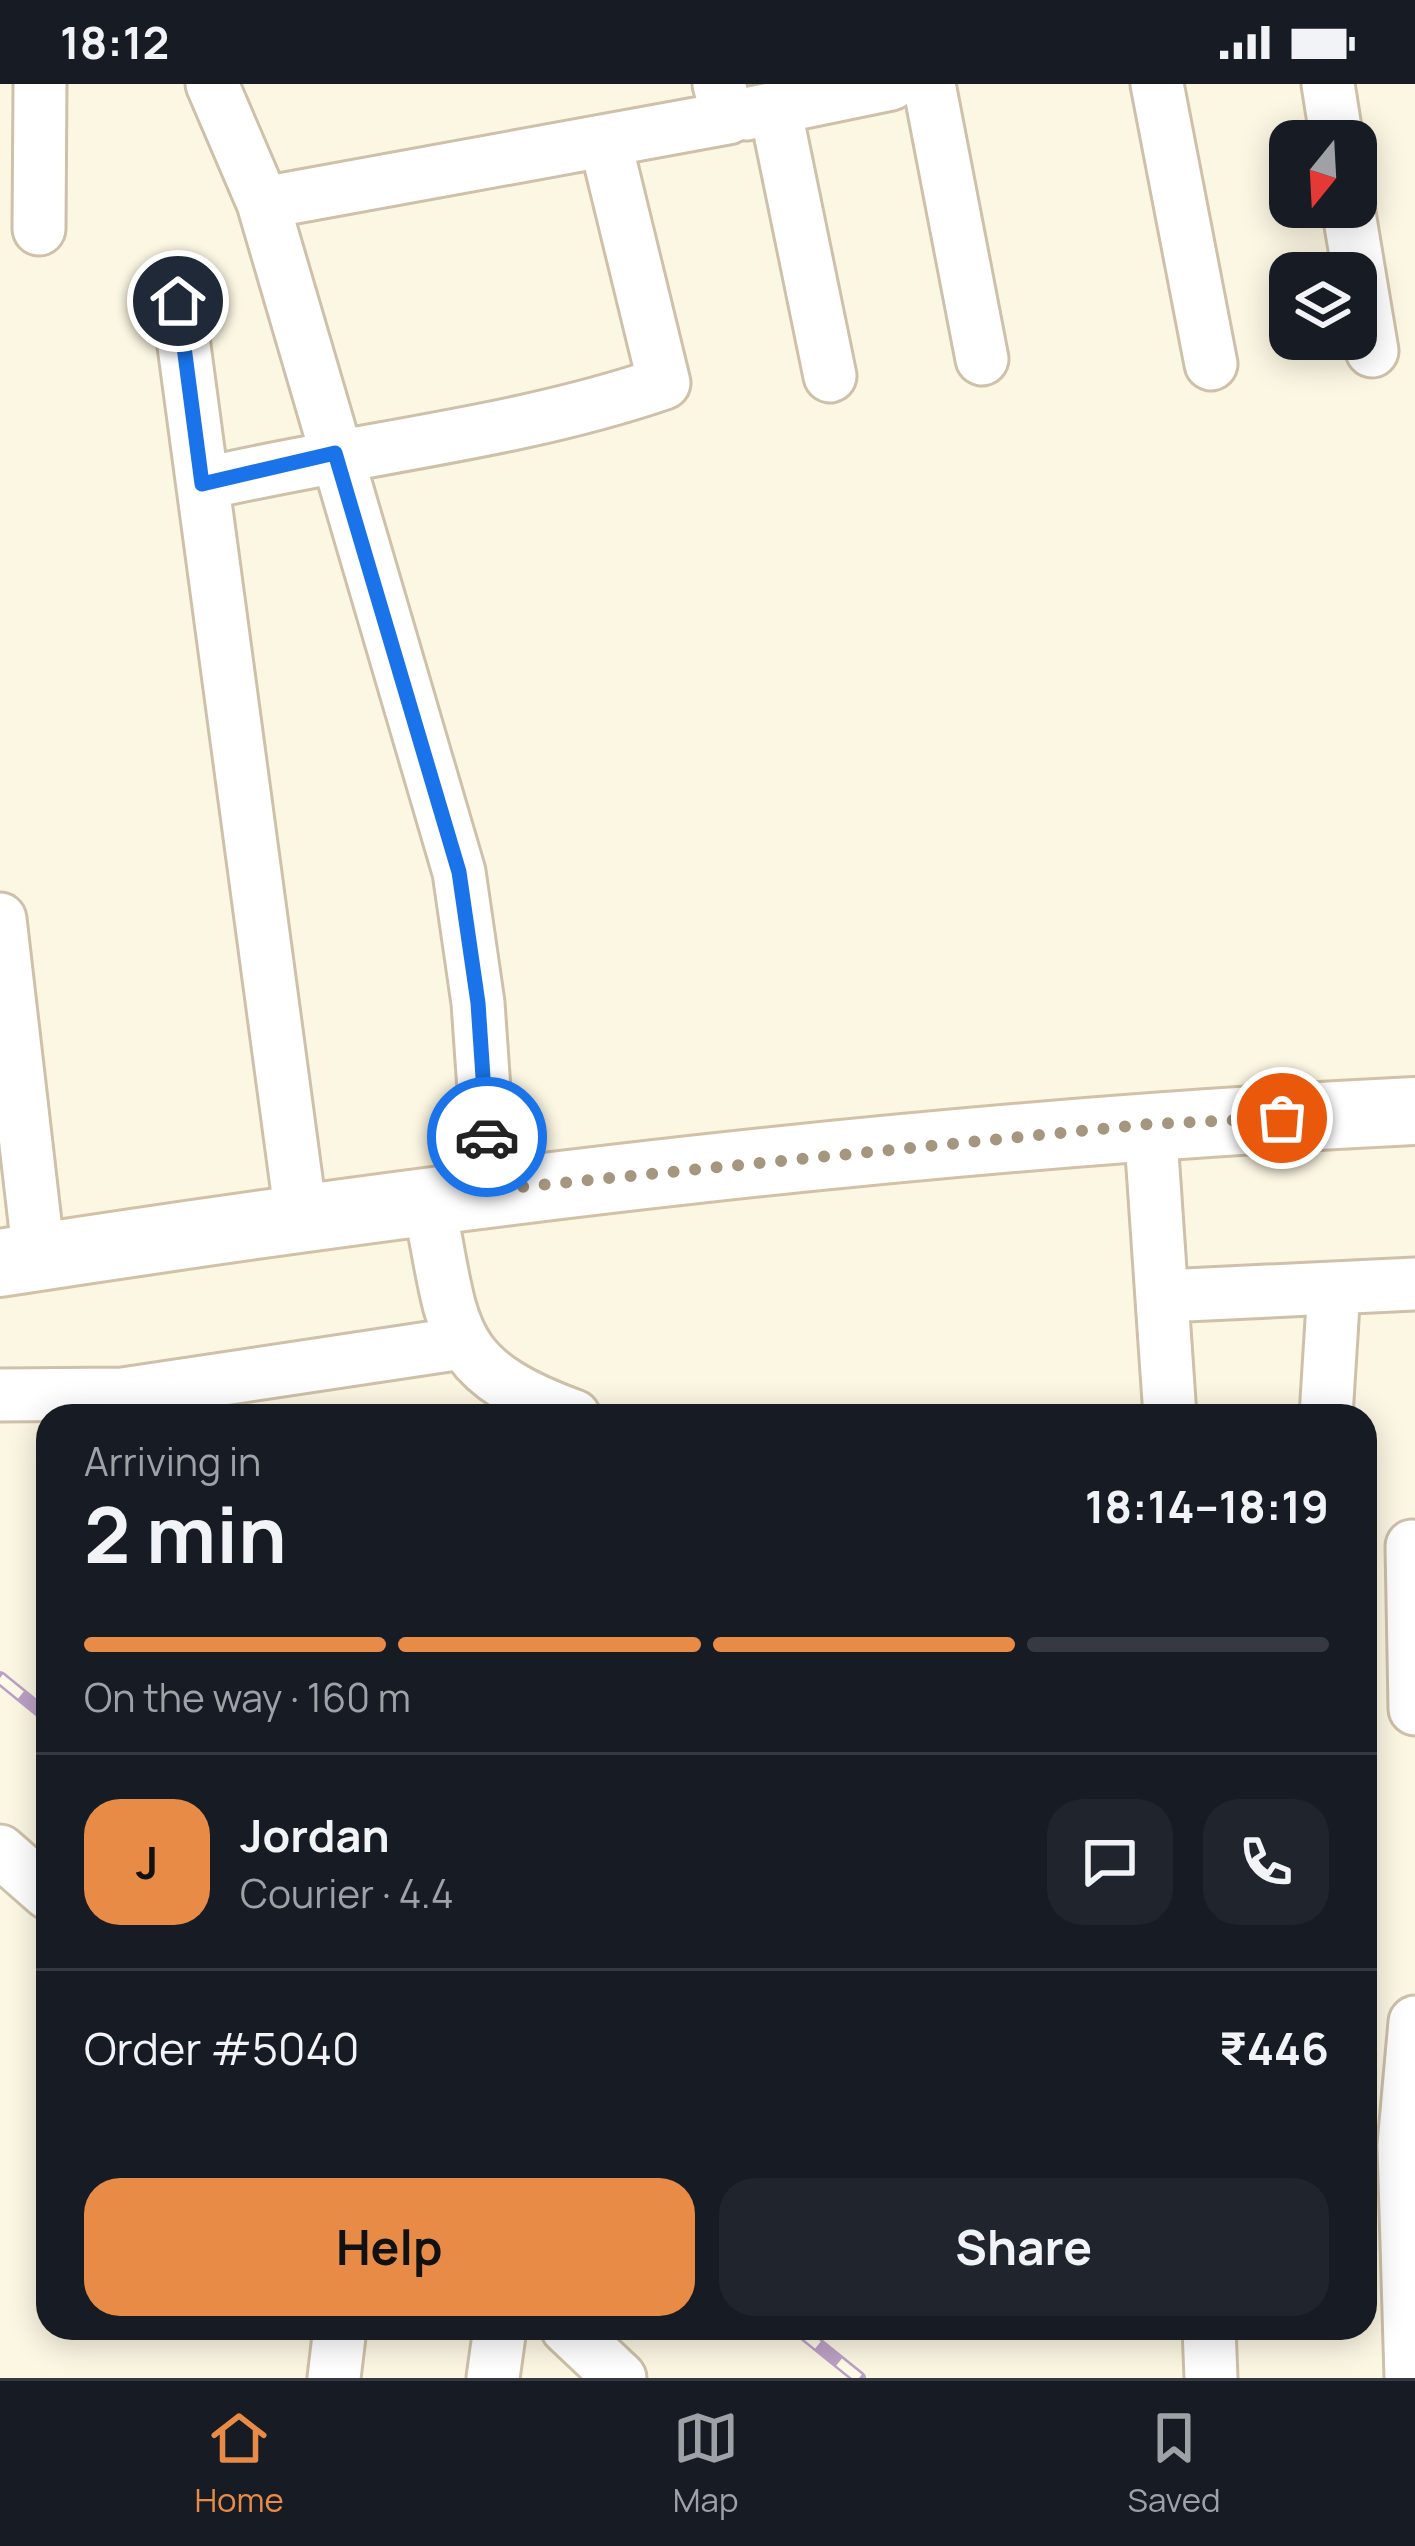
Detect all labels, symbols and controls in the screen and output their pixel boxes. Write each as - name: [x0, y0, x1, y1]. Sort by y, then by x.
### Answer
- text: 18:12: [60, 11, 169, 73]
- north arrow: [1269, 120, 1377, 228]
- map controls: [1269, 120, 1377, 360]
- pin: [127, 250, 229, 352]
- button: layers: [1269, 252, 1377, 360]
- icon: home: [145, 268, 211, 334]
- pin: [1231, 1067, 1333, 1169]
- courier: [427, 1077, 547, 1197]
- icon: bag: [1249, 1085, 1315, 1151]
- icon: car: [454, 1104, 520, 1170]
- text: Arriving in: [84, 1434, 261, 1488]
- text: 18:14–18:19: [1085, 1475, 1329, 1537]
- text: 2 min: [84, 1480, 287, 1586]
- text: On the way · 160 m: [84, 1670, 411, 1724]
- button: chat: [1047, 1799, 1173, 1925]
- button: phone: [1203, 1799, 1329, 1925]
- text: Jordan: [240, 1804, 390, 1866]
- text: J: [136, 1831, 158, 1893]
- text: Courier · 4.4: [240, 1866, 454, 1920]
- text: Order #5040: [84, 2017, 359, 2079]
- text: ₹446: [1219, 2017, 1329, 2079]
- button: Help: [84, 2178, 695, 2316]
- button: Share: [719, 2178, 1329, 2316]
- tab: Home: [194, 2405, 284, 2522]
- tab: Map: [673, 2405, 739, 2522]
- tab: Saved: [1128, 2405, 1221, 2522]

